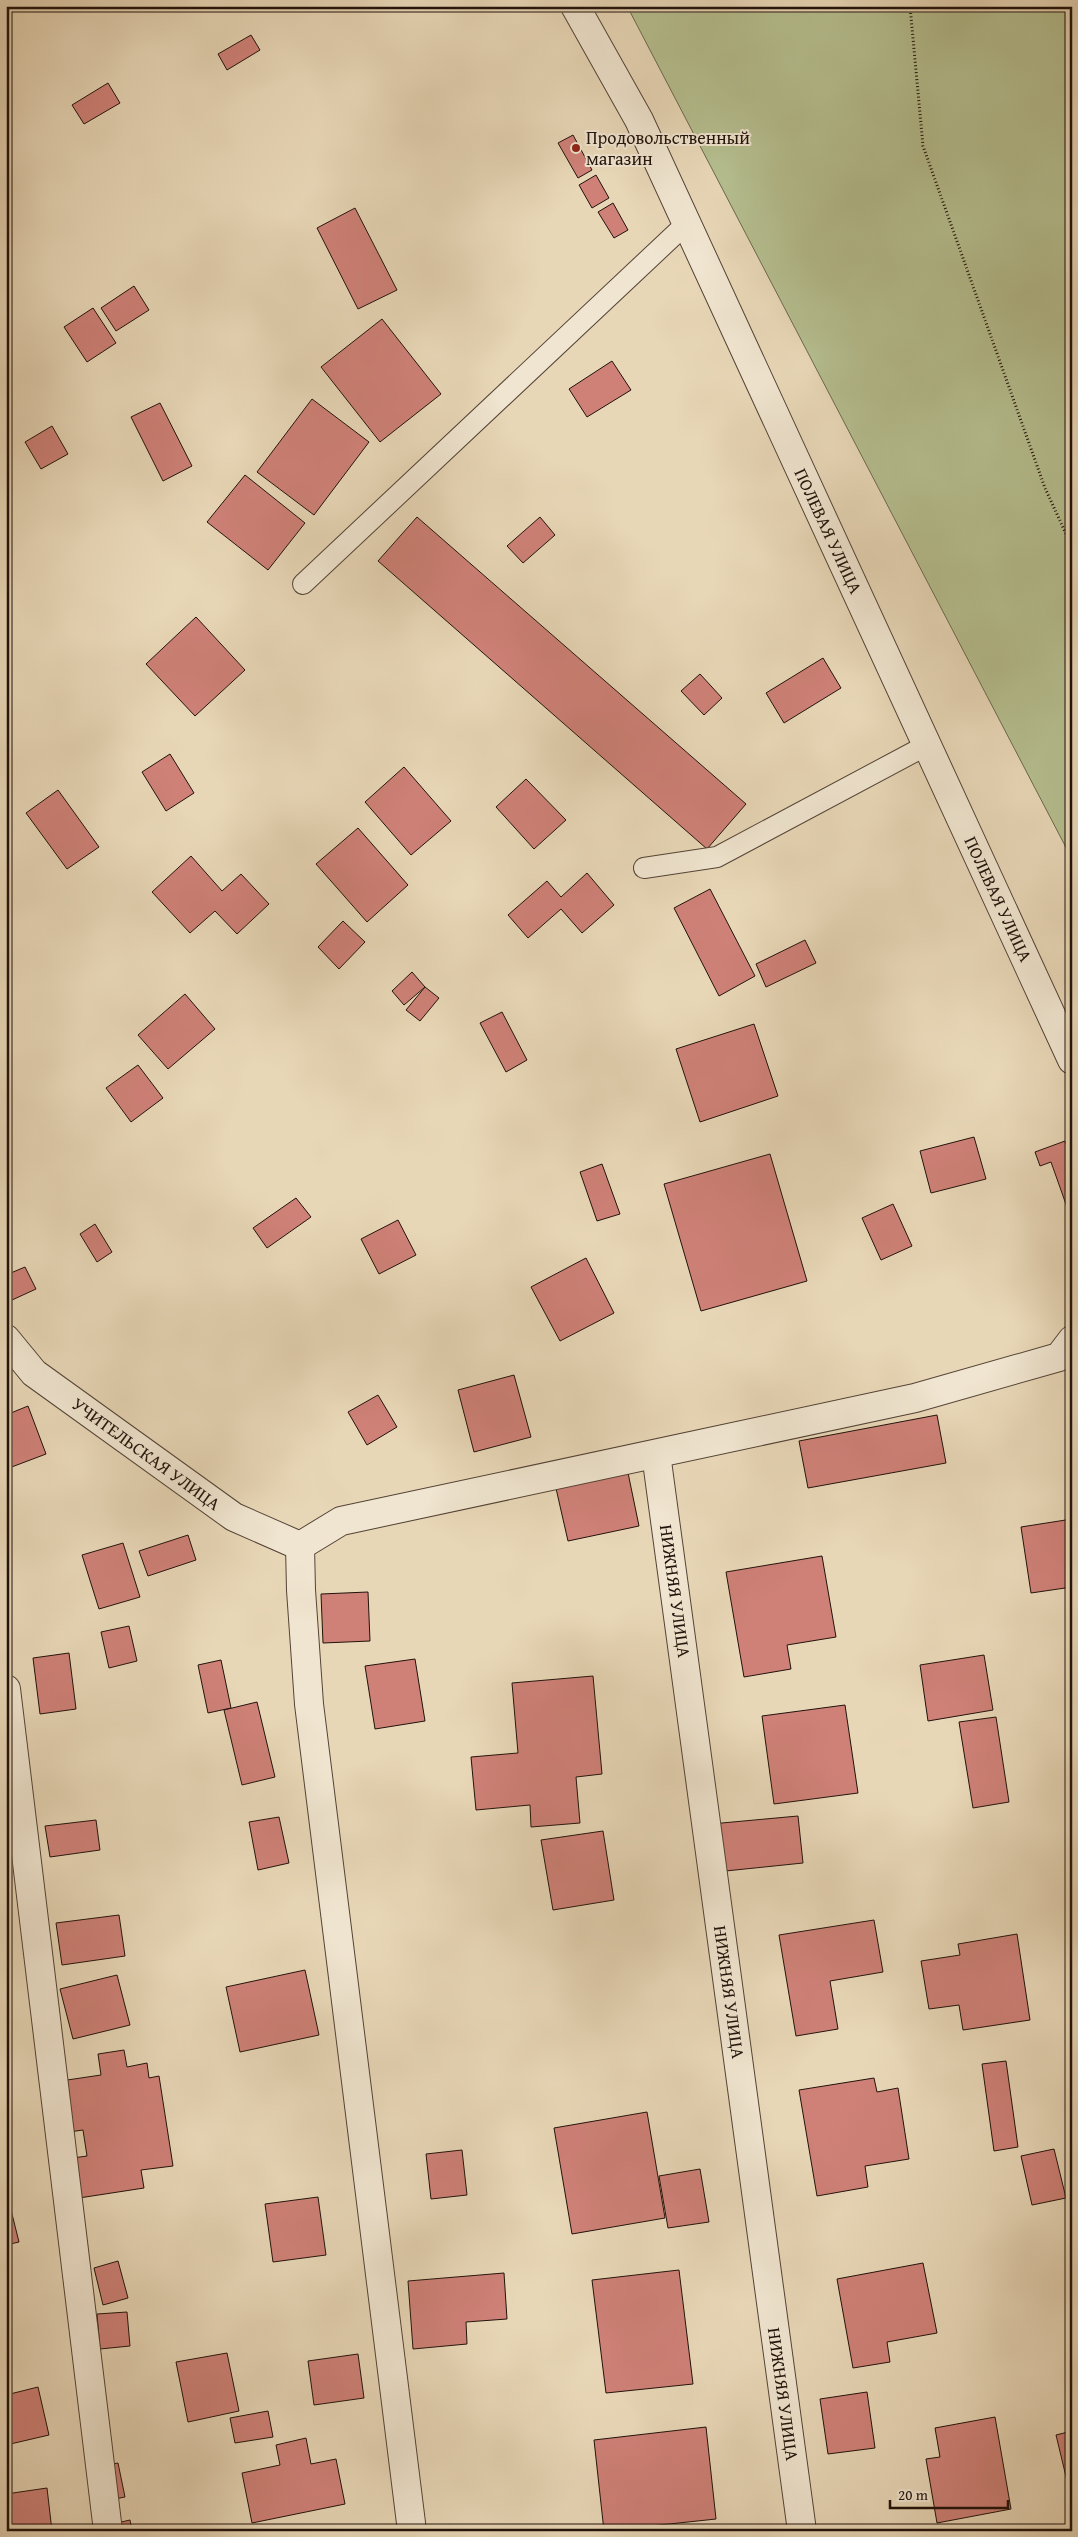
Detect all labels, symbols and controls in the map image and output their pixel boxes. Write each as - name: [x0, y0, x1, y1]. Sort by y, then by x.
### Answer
- place label: Продовольственный магазин: [586, 124, 750, 172]
- marker: Продовольственный магазин: [570, 142, 582, 154]
- street label: ПОЛЕВАЯ УЛИЦА: [788, 464, 869, 598]
- street label: ПОЛЕВАЯ УЛИЦА: [958, 832, 1039, 966]
- street label: УЧИТЕЛЬСКАЯ УЛИЦА: [66, 1390, 226, 1517]
- street label: НИЖНЯЯ УЛИЦА: [653, 1523, 698, 1659]
- street label: НИЖНЯЯ УЛИЦА: [707, 1924, 752, 2060]
- street label: НИЖНЯЯ УЛИЦА: [761, 2326, 806, 2462]
- scale bar: [890, 2477, 1008, 2509]
- text: 20 m: [898, 2484, 929, 2505]

